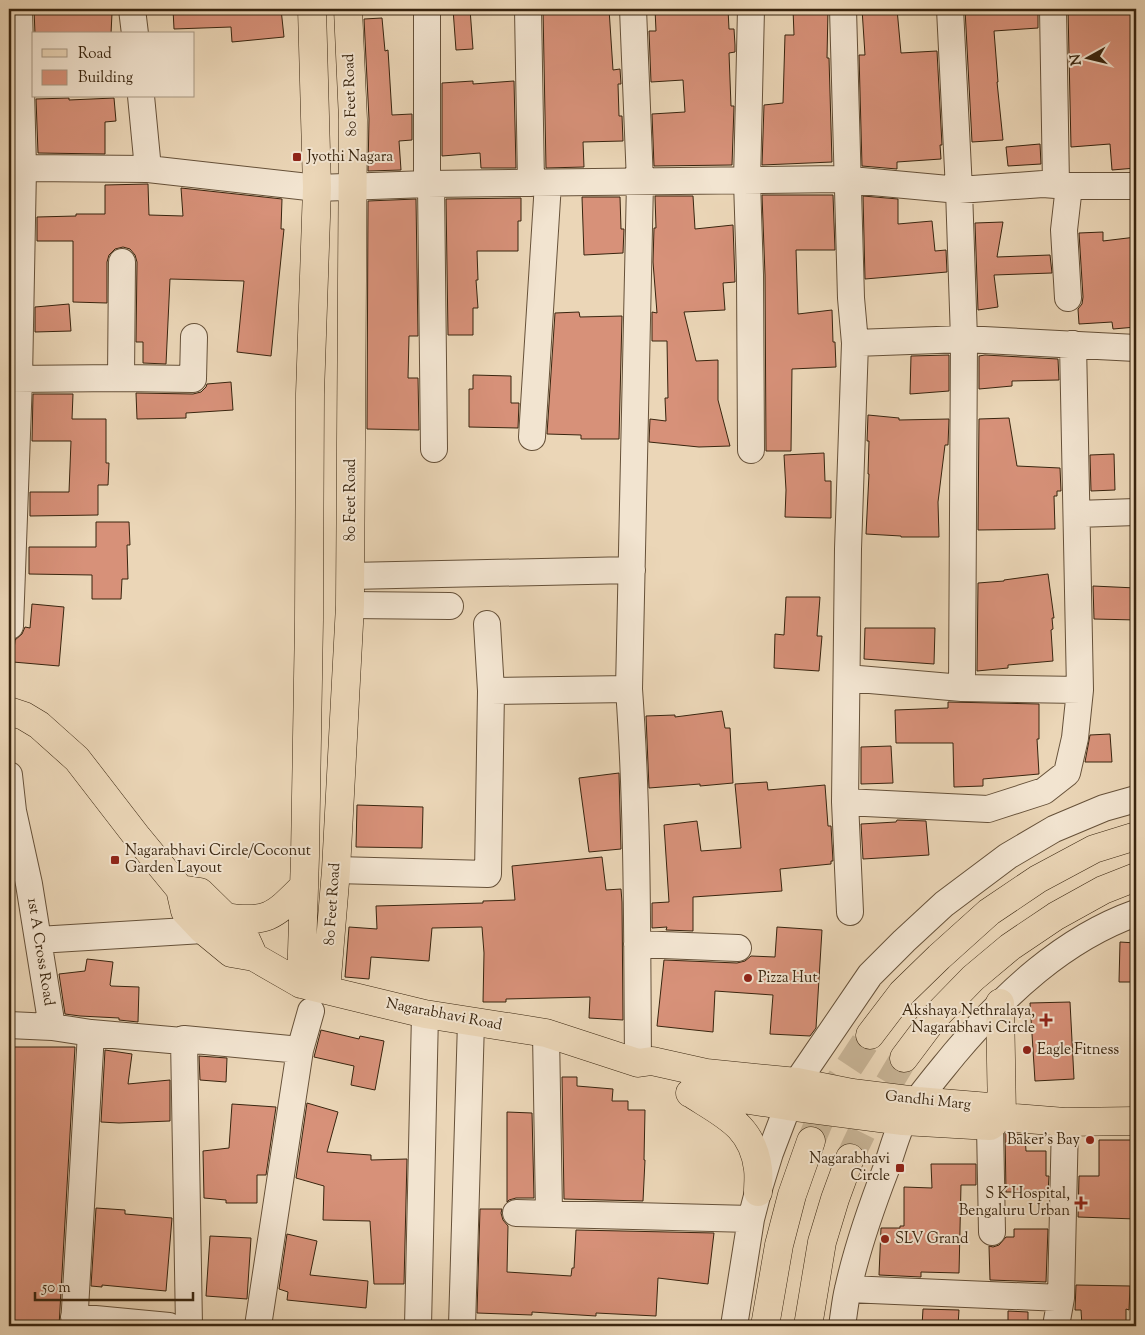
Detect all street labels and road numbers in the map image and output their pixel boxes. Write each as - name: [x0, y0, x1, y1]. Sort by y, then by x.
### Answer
- street label: 80 Feet Road: [339, 53, 363, 137]
- street label: 80 Feet Road: [341, 458, 362, 541]
- street label: 80 Feet Road: [320, 862, 346, 946]
- street label: 1st A Cross Road: [21, 896, 59, 1008]
- street label: Nagarabhavi Road: [384, 993, 504, 1037]
- street label: Gandhi Marg: [884, 1086, 972, 1116]

